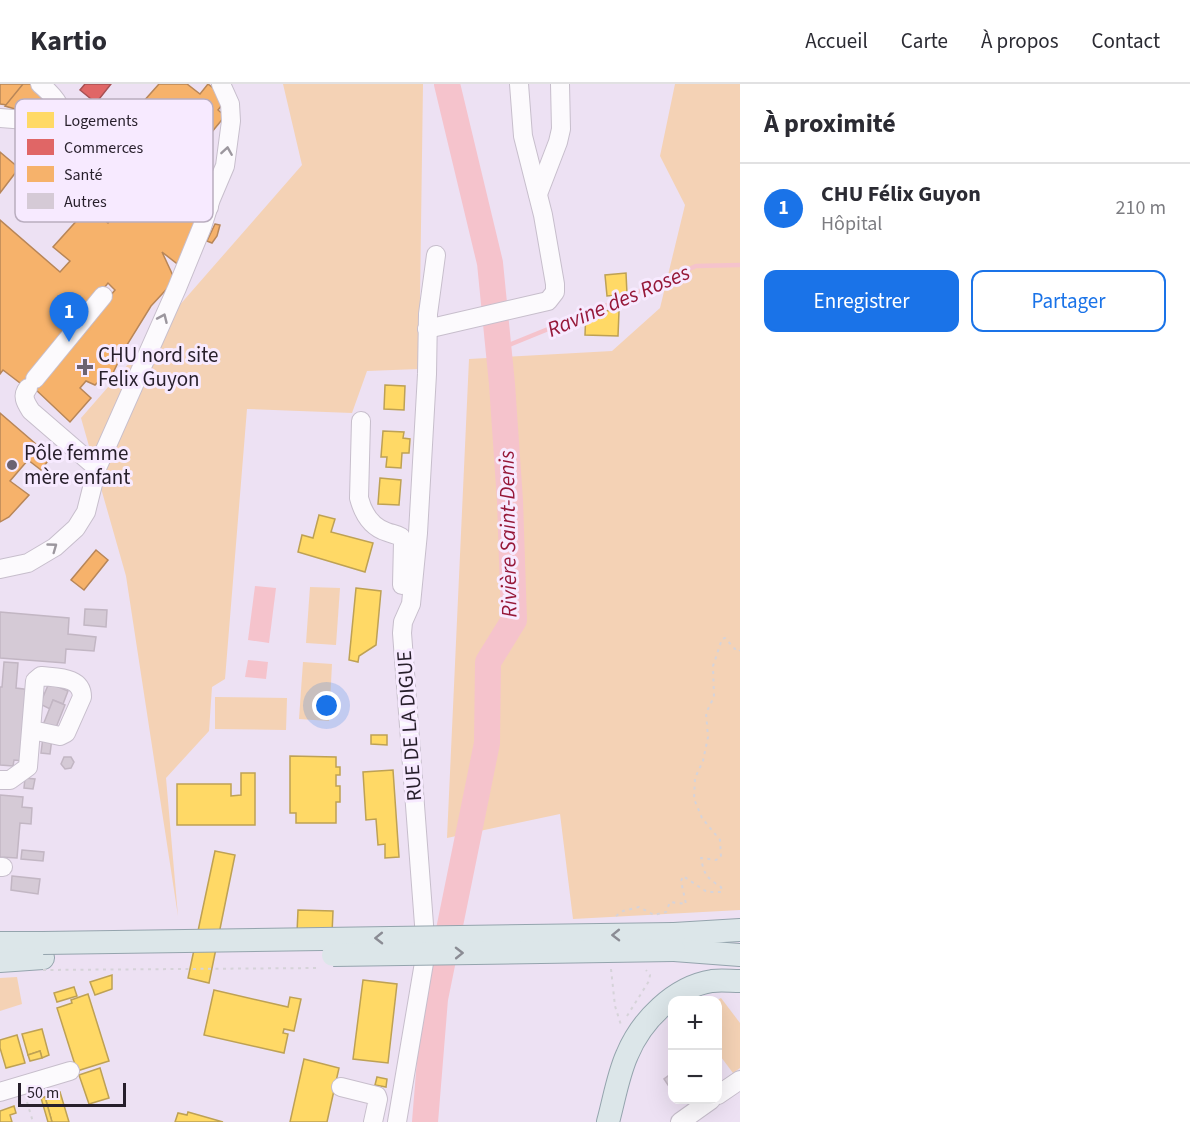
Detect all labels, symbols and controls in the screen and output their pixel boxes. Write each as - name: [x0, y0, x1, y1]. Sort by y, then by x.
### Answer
- text: Kartio: [30, 21, 107, 61]
- text: Accueil: [805, 26, 868, 56]
- text: Carte: [901, 26, 948, 56]
- text: À propos: [981, 26, 1058, 56]
- text: Contact: [1091, 26, 1160, 56]
- legend: [15, 99, 213, 222]
- text: À proximité: [764, 105, 896, 142]
- text: Logements: [64, 110, 138, 132]
- text: Commerces: [64, 137, 144, 159]
- one-way arrow: [220, 147, 232, 156]
- text: Santé: [64, 164, 103, 186]
- text: CHU Félix Guyon: [821, 178, 981, 210]
- text: Autres: [64, 191, 107, 213]
- text: 1: [778, 194, 789, 222]
- text: 210 m: [1116, 194, 1166, 222]
- text: Hôpital: [821, 210, 882, 238]
- water label: Ravine des Roses: [542, 256, 695, 345]
- button: Enregistrer: [764, 270, 959, 332]
- button: Partager: [971, 270, 1166, 332]
- pin: 1: [50, 292, 88, 342]
- one-way arrow: [156, 314, 168, 325]
- place label: CHU nord site Felix Guyon: [98, 340, 218, 394]
- marker: CHU nord site Felix Guyon: [76, 358, 94, 376]
- place label: Pôle femme mère enfant: [24, 438, 130, 492]
- water label: Rivière Saint-Denis: [491, 450, 525, 618]
- marker: Pôle femme mère enfant: [5, 458, 19, 472]
- one-way arrow: [47, 543, 58, 554]
- street label: RUE DE LA DIGUE: [389, 650, 429, 802]
- your location: [312, 691, 341, 720]
- one-way arrow: [611, 929, 620, 941]
- one-way arrow: [374, 932, 383, 945]
- one-way arrow: [454, 947, 463, 960]
- map controls: [668, 996, 722, 1104]
- button: +: [668, 996, 722, 1050]
- button: −: [668, 1050, 722, 1104]
- scale bar: [18, 1080, 126, 1108]
- text: 50 m: [27, 1082, 59, 1104]

